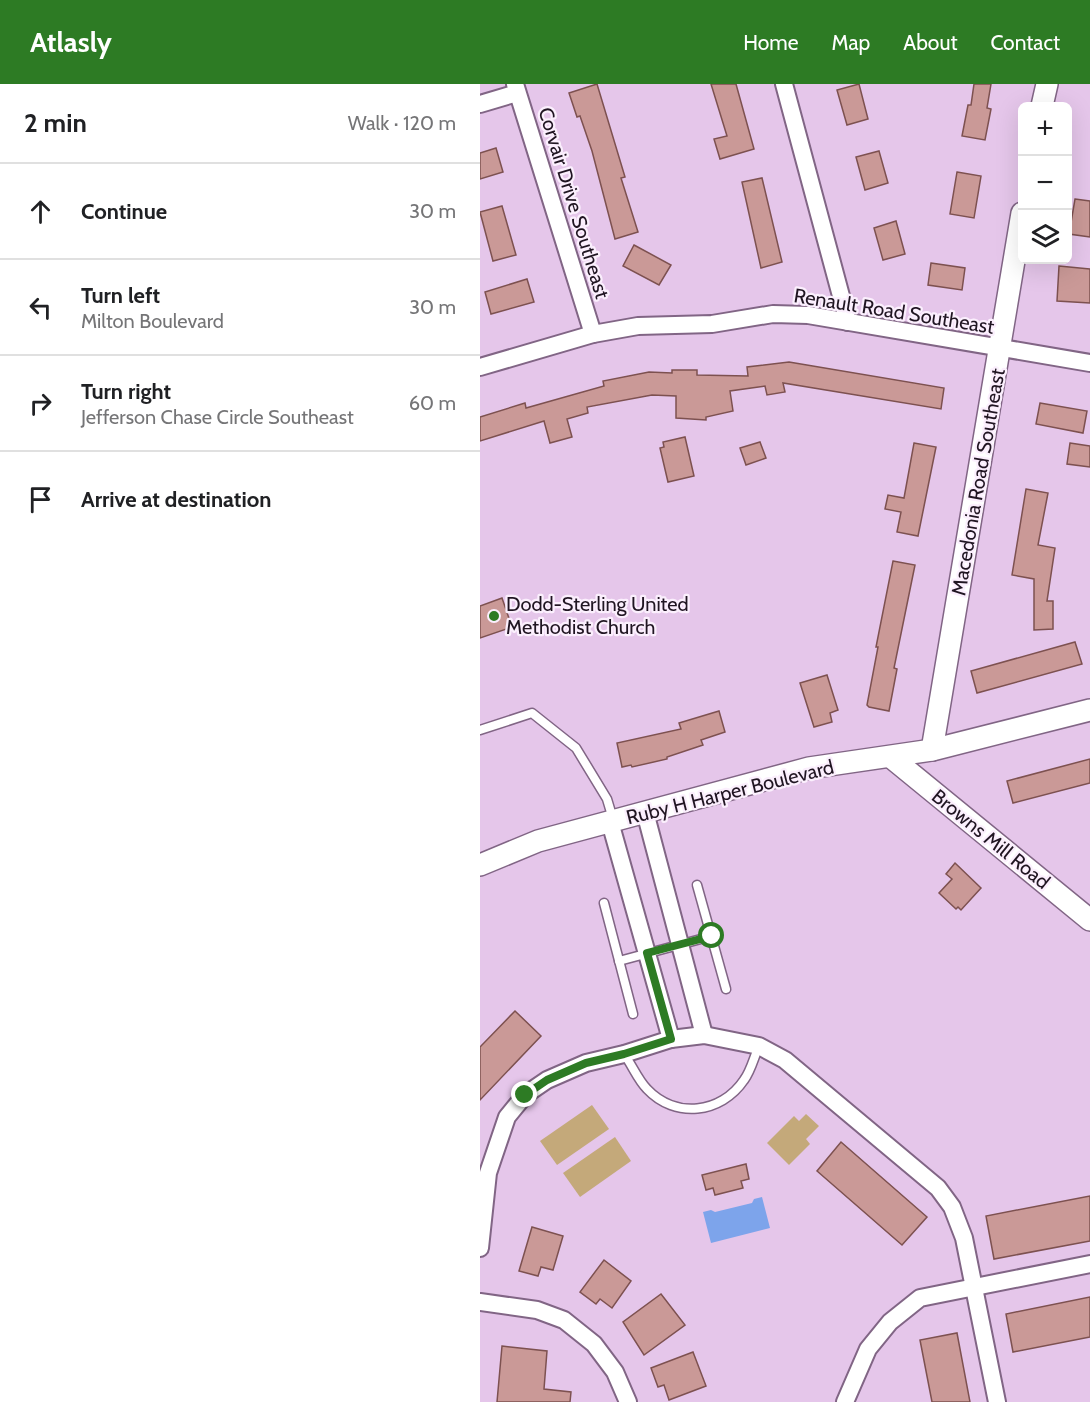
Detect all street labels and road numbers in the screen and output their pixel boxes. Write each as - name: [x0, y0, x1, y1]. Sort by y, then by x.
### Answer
- street label: Corvair Drive Southeast: [533, 104, 615, 302]
- street label: Renault Road Southeast: [792, 283, 996, 339]
- street label: Macedonia Road Southeast: [946, 366, 1010, 597]
- street label: Ruby H Harper Boulevard: [624, 755, 836, 829]
- street label: Browns Mill Road: [927, 784, 1055, 894]

